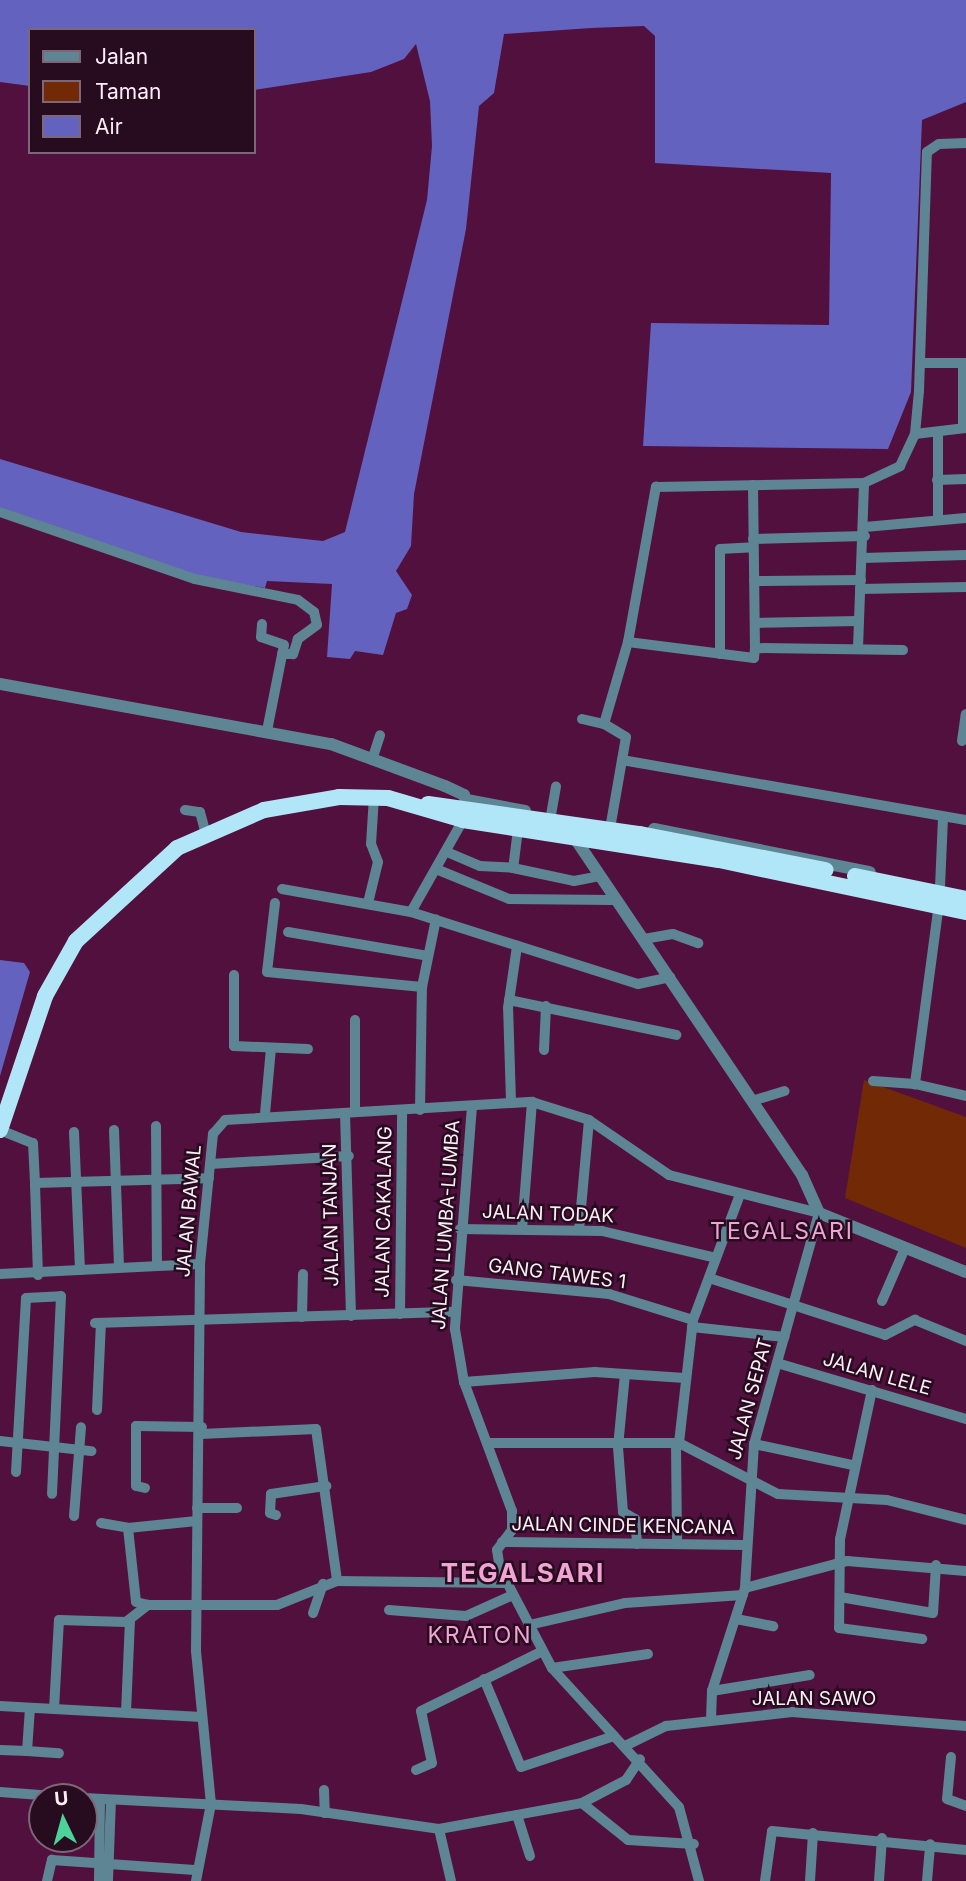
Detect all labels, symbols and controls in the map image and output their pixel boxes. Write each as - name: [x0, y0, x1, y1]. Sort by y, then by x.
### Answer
- legend: [28, 28, 256, 154]
- text: Jalan: [95, 44, 148, 69]
- text: Taman: [95, 79, 161, 104]
- text: Air: [95, 114, 123, 139]
- street label: JALAN LUMBA-LUMBA: [427, 1119, 465, 1331]
- street label: JALAN CAKALANG: [371, 1126, 397, 1298]
- street label: JALAN TANJAN: [318, 1143, 344, 1287]
- street label: JALAN BAWAL: [172, 1144, 206, 1278]
- street label: JALAN TODAK: [482, 1200, 614, 1228]
- district label: TEGALSARI: [711, 1217, 853, 1245]
- street label: GANG TAWES 1: [487, 1254, 627, 1294]
- street label: JALAN SEPAT: [723, 1336, 777, 1462]
- street label: JALAN LELE: [820, 1348, 934, 1400]
- street label: JALAN CINDE KENCANA: [511, 1513, 735, 1539]
- district label: TEGALSARI: [442, 1557, 604, 1589]
- district label: KRATON: [428, 1621, 532, 1649]
- street label: JALAN SAWO: [752, 1688, 876, 1710]
- north arrow: [28, 1783, 98, 1853]
- text: U: [53, 1787, 69, 1811]

